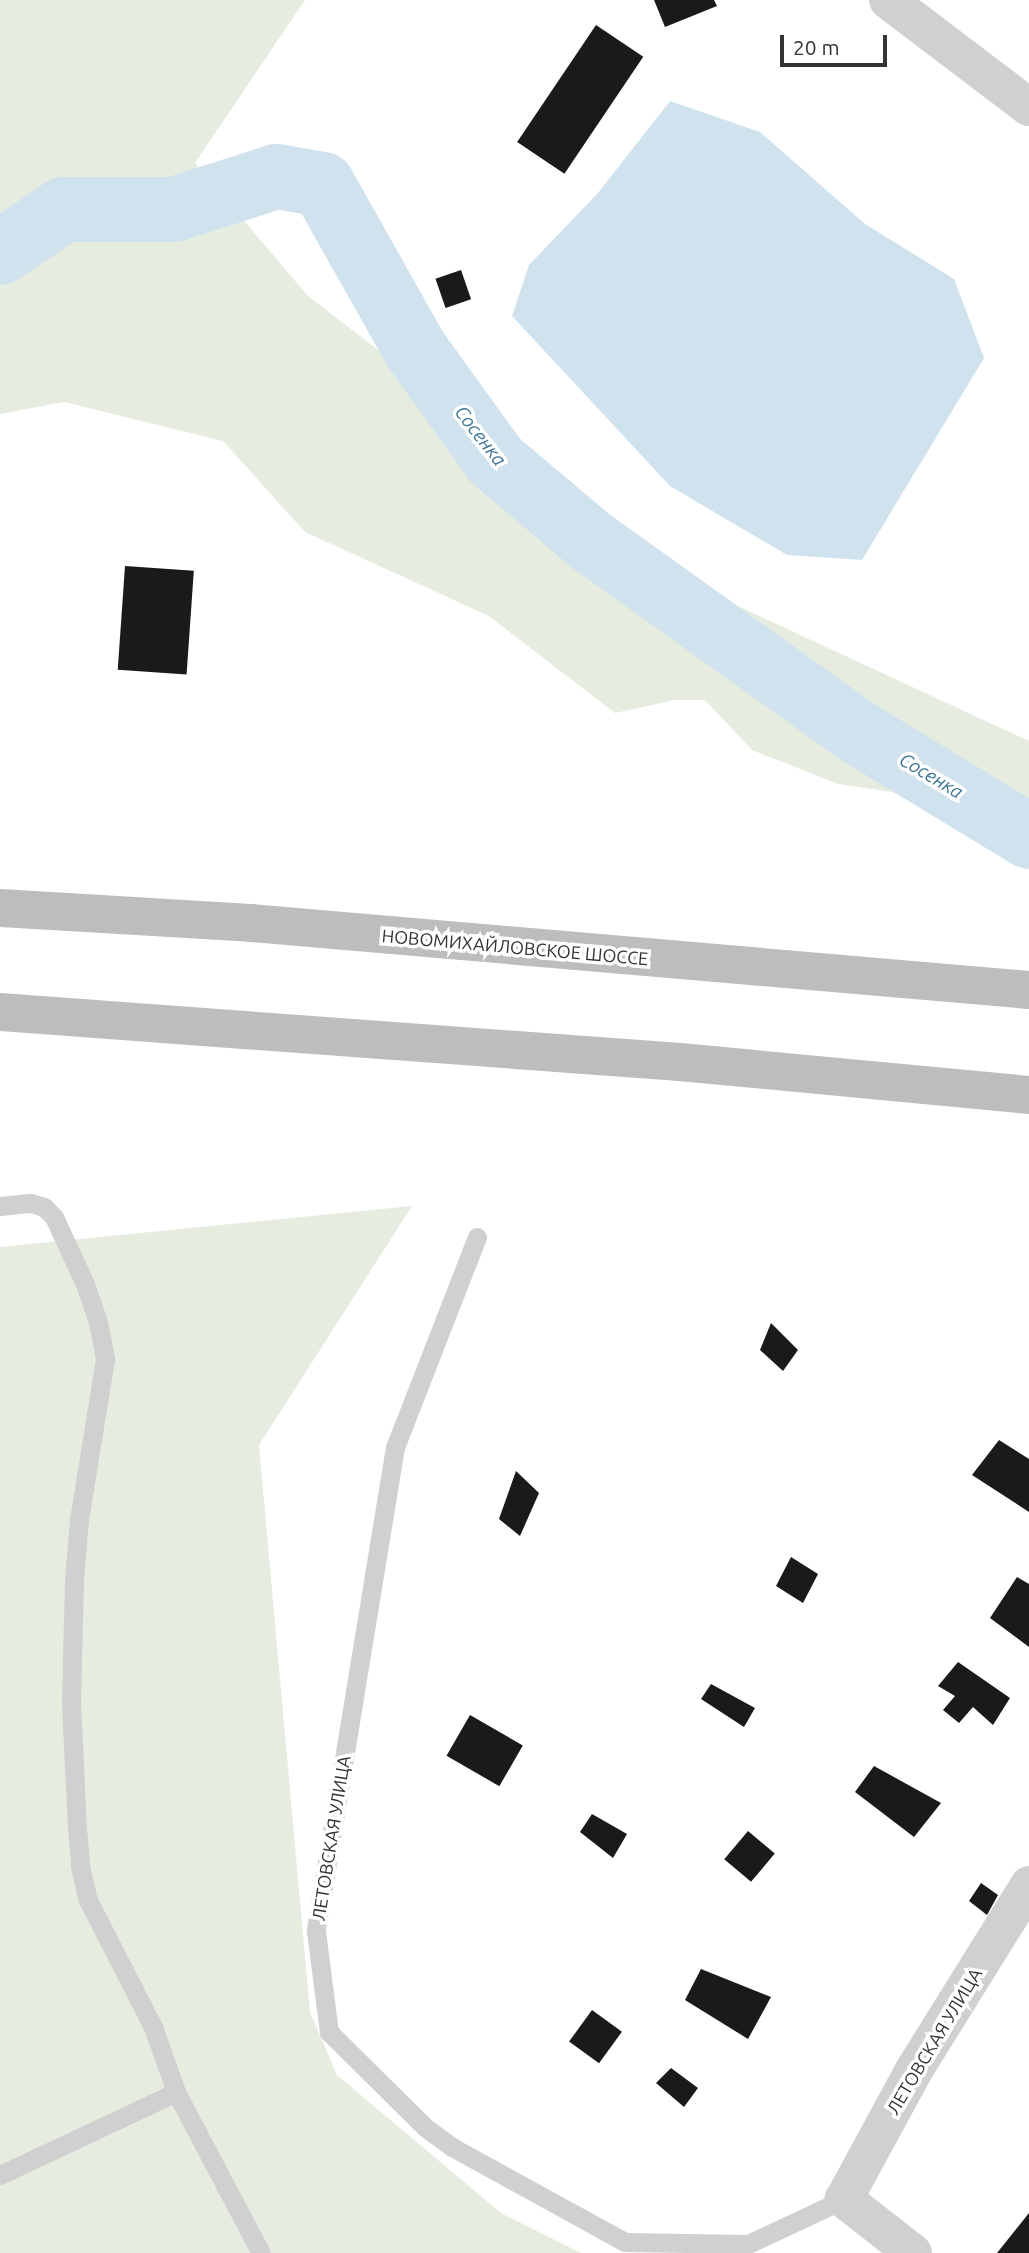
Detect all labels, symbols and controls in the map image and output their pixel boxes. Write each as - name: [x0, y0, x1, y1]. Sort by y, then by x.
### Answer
- scale bar: [784, 21, 891, 65]
- text: 20 m: [793, 35, 840, 59]
- water label: Сосенка: [449, 401, 511, 471]
- water label: Сосенка: [895, 748, 967, 804]
- street label: НОВОМИХАЙЛОВСКОЕ ШОССЕ: [381, 925, 649, 969]
- street label: ЛЕТОВСКАЯ УЛИЦА: [307, 1754, 355, 1922]
- street label: ЛЕТОВСКАЯ УЛИЦА: [882, 1964, 986, 2118]

